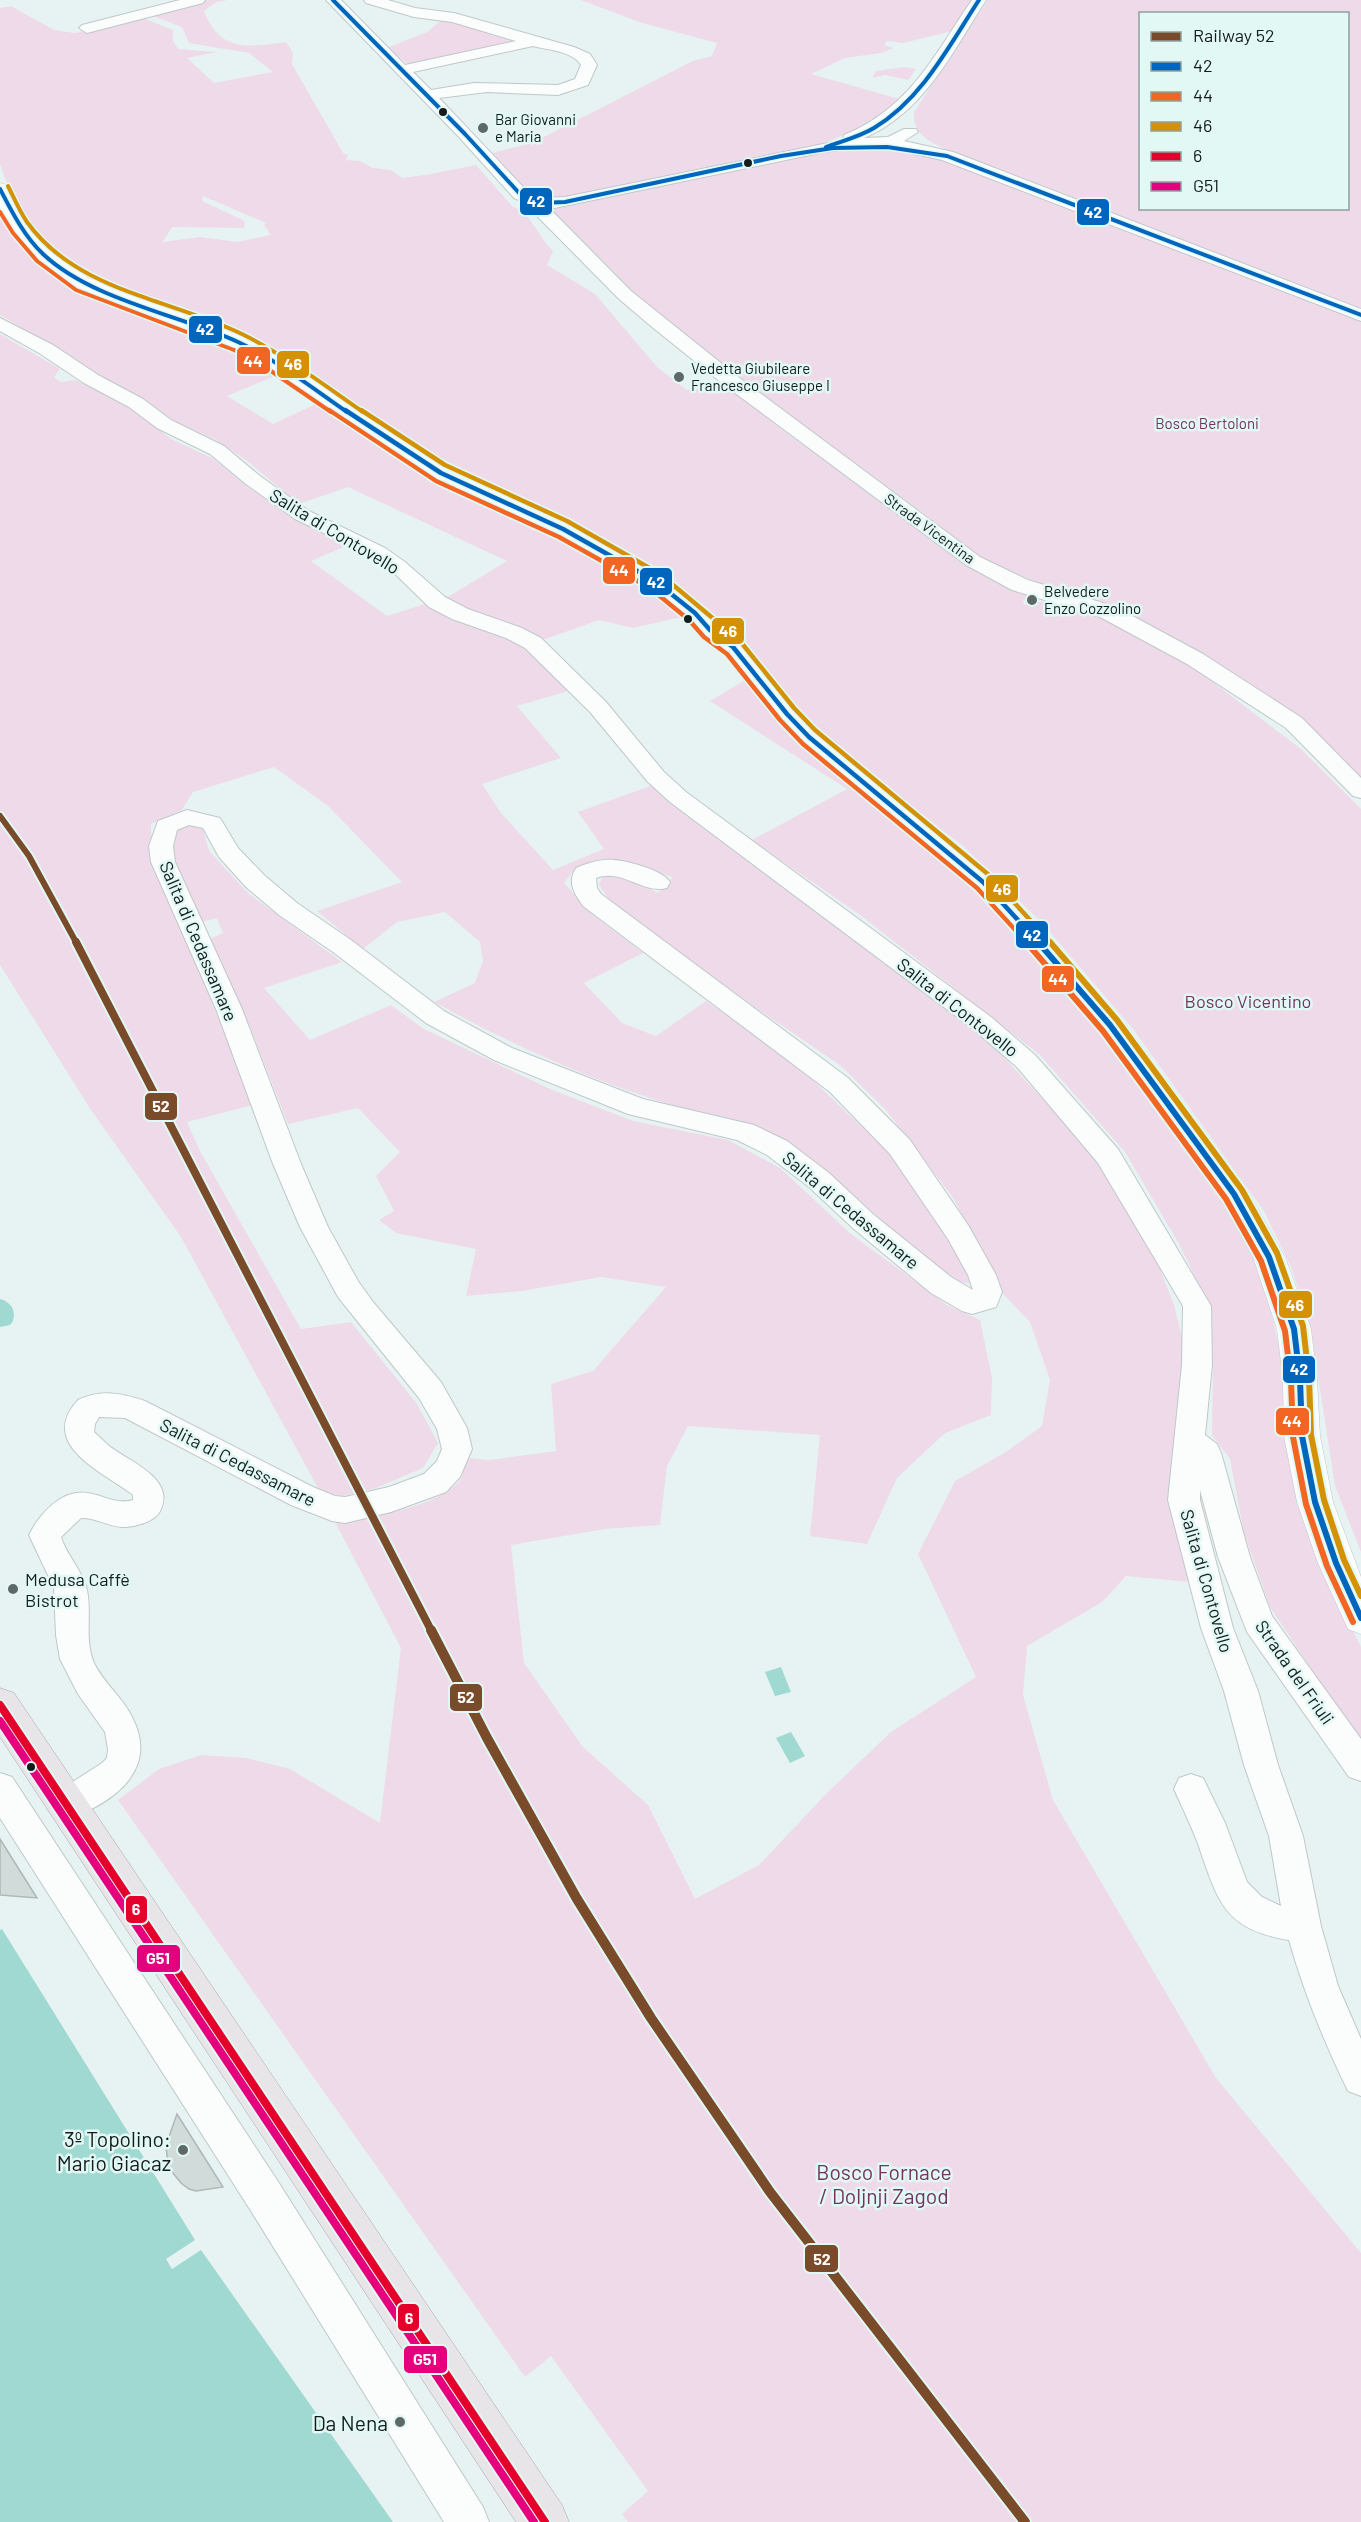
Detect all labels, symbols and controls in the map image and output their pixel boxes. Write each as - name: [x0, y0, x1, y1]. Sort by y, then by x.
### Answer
- legend: [1139, 12, 1349, 210]
- text: Railway 52: [1193, 24, 1275, 46]
- text: 42: [1193, 54, 1213, 76]
- text: 44: [1193, 84, 1213, 106]
- unlabelled marker: [437, 106, 449, 118]
- place label: Bar Giovanni e Maria: [495, 110, 576, 145]
- text: 46: [1193, 114, 1212, 136]
- marker: Bar Giovanni e Maria: [476, 121, 490, 135]
- text: 6: [1193, 144, 1202, 166]
- unlabelled marker: [742, 157, 754, 169]
- text: G51: [1193, 174, 1219, 196]
- line badge: 42: [519, 187, 553, 216]
- text: 42: [527, 191, 545, 210]
- line badge: 42: [1076, 198, 1110, 226]
- text: 42: [1084, 202, 1102, 221]
- line badge: 42: [188, 315, 223, 344]
- text: 42: [196, 319, 214, 338]
- line badge: 44: [236, 346, 271, 375]
- line badge: 46: [276, 350, 310, 379]
- text: 44: [243, 351, 263, 370]
- text: 46: [284, 354, 303, 373]
- place label: Vedetta Giubileare Francesco Giuseppe I: [691, 359, 830, 394]
- marker: Vedetta Giubileare Francesco Giuseppe I: [672, 370, 686, 384]
- park label: Bosco Bertoloni: [1155, 414, 1259, 432]
- street label: Salita di Contovello: [266, 483, 404, 579]
- street label: Strada Vicentina: [881, 489, 979, 567]
- line badge: 44: [602, 556, 636, 585]
- text: 44: [609, 560, 629, 579]
- line badge: 42: [639, 567, 673, 596]
- text: 42: [647, 572, 665, 591]
- place label: Belvedere Enzo Cozzolino: [1044, 582, 1141, 617]
- marker: Belvedere Enzo Cozzolino: [1025, 593, 1039, 607]
- unlabelled marker: [682, 613, 694, 625]
- line badge: 46: [711, 617, 745, 645]
- text: 46: [719, 621, 738, 640]
- street label: Salita di Cedassamare: [155, 858, 243, 1024]
- line badge: 46: [985, 874, 1019, 903]
- text: 46: [993, 879, 1012, 898]
- line badge: 42: [1015, 920, 1049, 949]
- text: 42: [1023, 925, 1041, 944]
- street label: Salita di Contovello: [893, 953, 1023, 1061]
- line badge: 44: [1041, 965, 1075, 993]
- text: 44: [1048, 969, 1068, 988]
- park label: Bosco Vicentino: [1185, 990, 1311, 1012]
- line badge: 52: [144, 1092, 178, 1121]
- text: 52: [152, 1096, 170, 1115]
- street label: Salita di Cedassamare: [778, 1146, 924, 1274]
- line badge: 46: [1278, 1290, 1313, 1319]
- text: 46: [1286, 1295, 1305, 1314]
- line badge: 42: [1282, 1355, 1316, 1384]
- text: 42: [1290, 1359, 1308, 1378]
- line badge: 44: [1275, 1407, 1310, 1436]
- text: 44: [1282, 1411, 1302, 1430]
- street label: Salita di Cedassamare: [157, 1413, 319, 1511]
- street label: Salita di Contovello: [1176, 1507, 1238, 1655]
- place label: Medusa Caffè Bistrot: [25, 1568, 130, 1611]
- marker: Medusa Caffè Bistrot: [6, 1582, 20, 1596]
- street label: Strada del Friuli: [1251, 1616, 1339, 1728]
- line badge: 52: [449, 1683, 483, 1712]
- text: 52: [457, 1687, 475, 1706]
- unlabelled marker: [25, 1761, 37, 1773]
- line badge: 6: [125, 1895, 148, 1924]
- text: 6: [132, 1899, 141, 1918]
- line badge: G51: [136, 1944, 181, 1973]
- text: G51: [146, 1948, 170, 1967]
- place label: 3º Topolino: Mario Giacaz: [57, 2126, 171, 2175]
- marker: 3º Topolino: Mario Giacaz: [176, 2143, 190, 2157]
- park label: Bosco Fornace / Doljnji Zagod: [816, 2159, 952, 2208]
- line badge: 52: [804, 2244, 839, 2273]
- text: 52: [813, 2249, 831, 2268]
- line badge: 6: [397, 2303, 420, 2332]
- text: 6: [405, 2308, 414, 2327]
- line badge: G51: [403, 2345, 448, 2374]
- text: G51: [413, 2349, 437, 2368]
- place label: Da Nena: [313, 2410, 388, 2435]
- marker: Da Nena: [393, 2415, 407, 2429]

